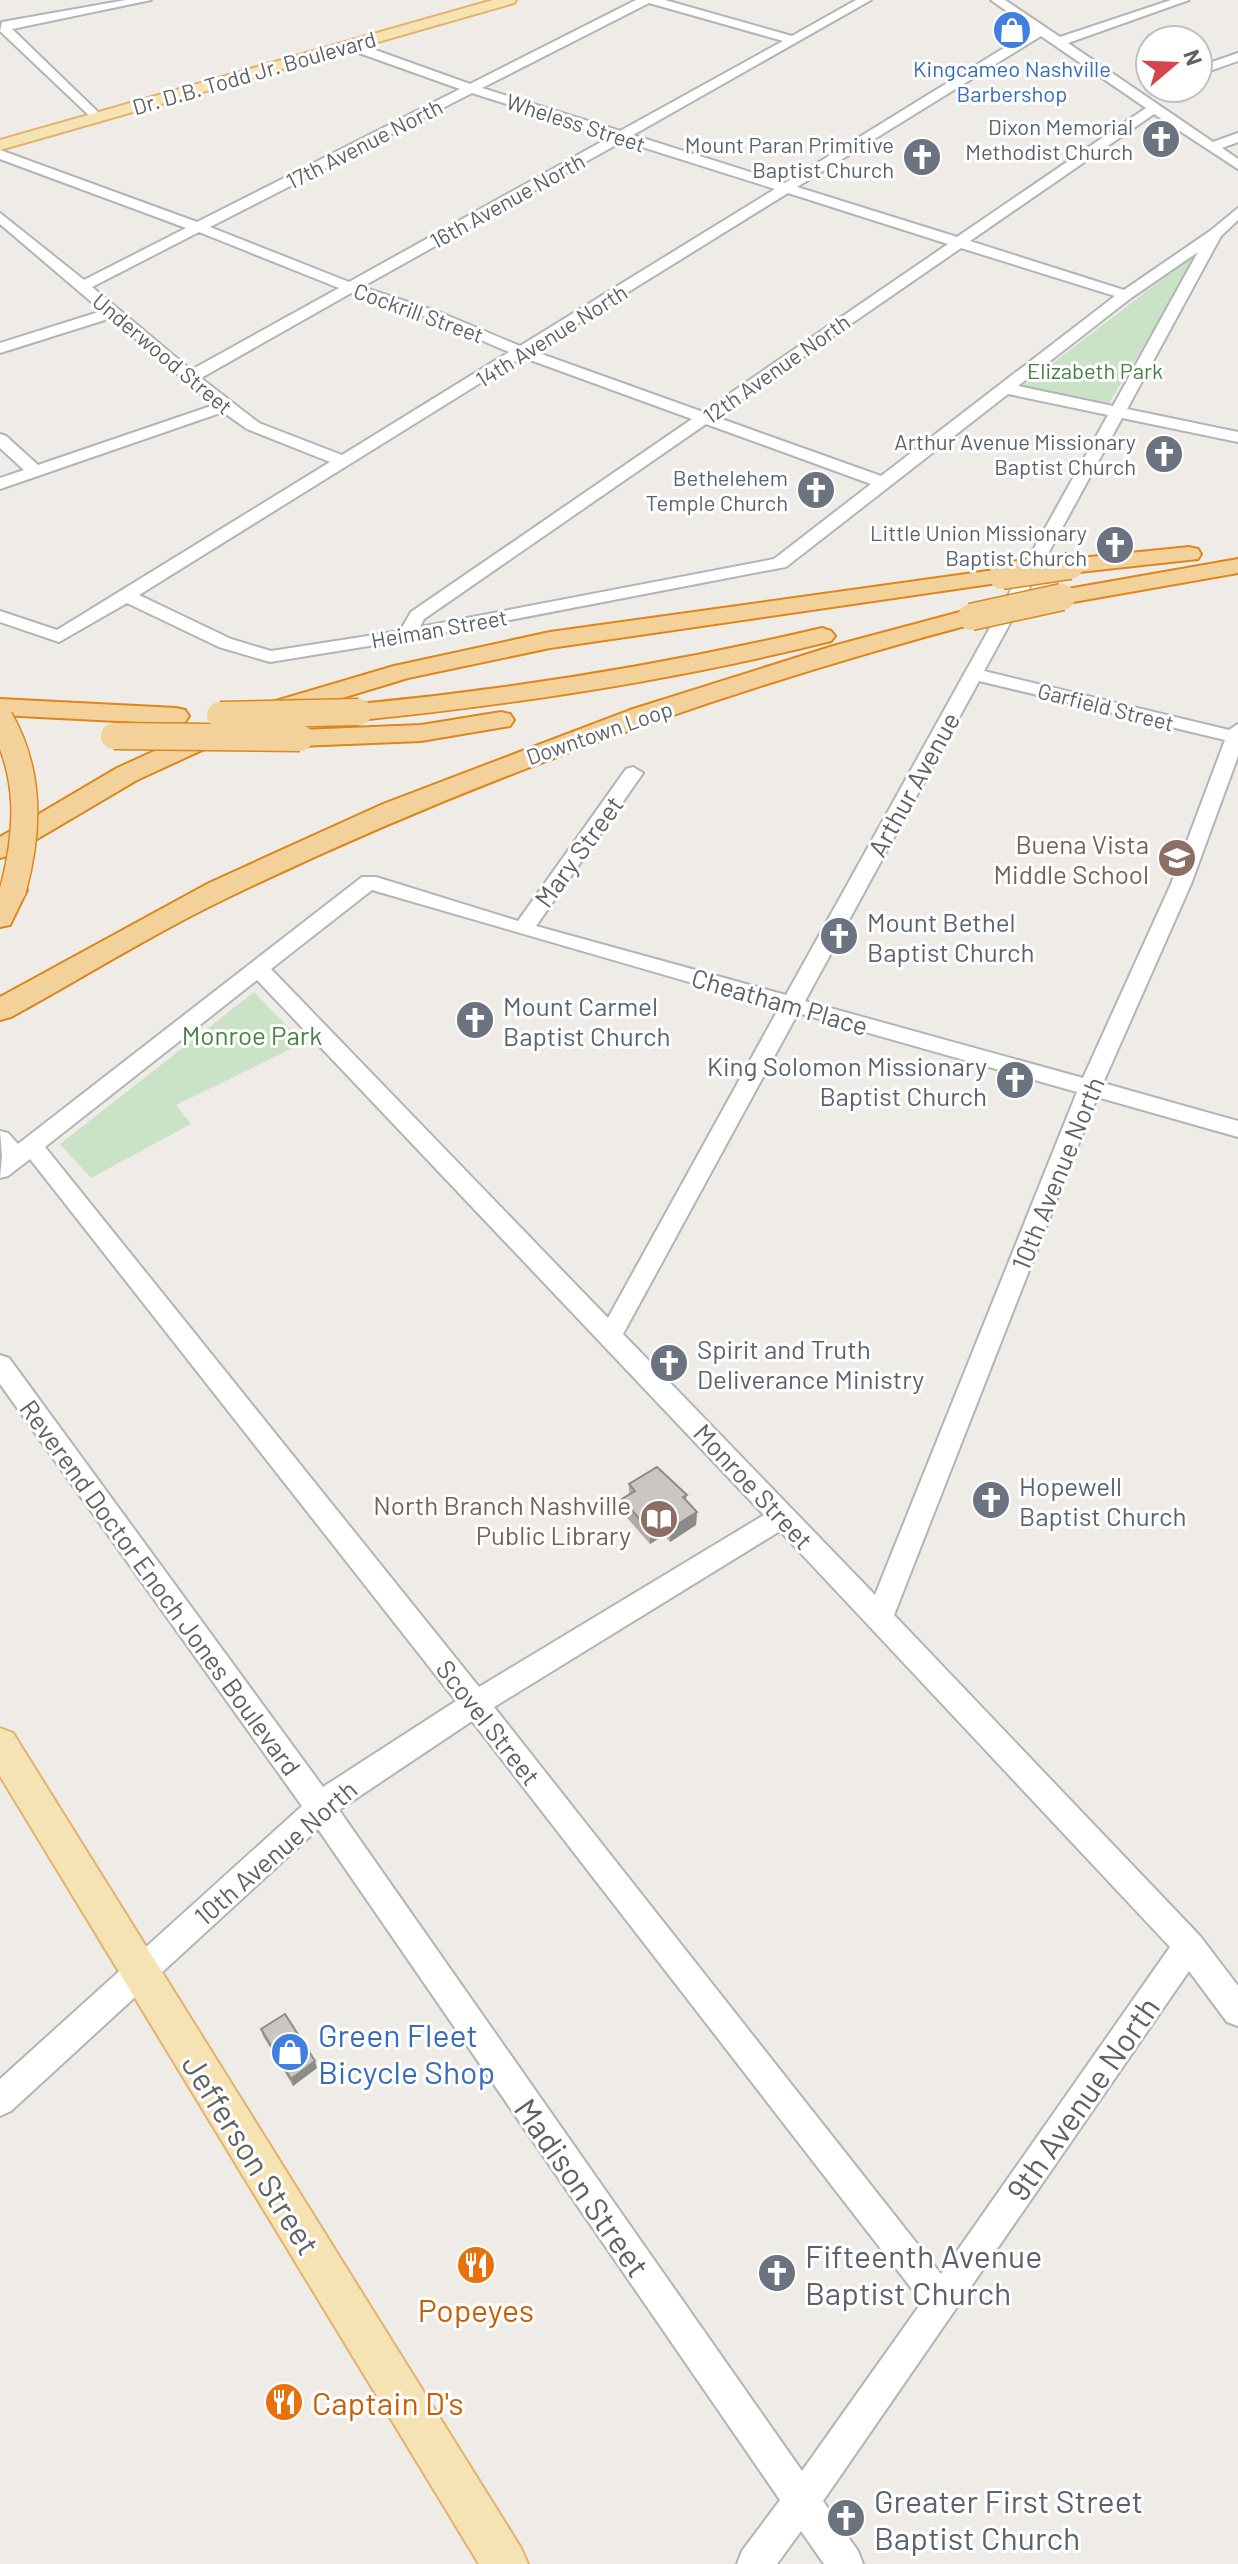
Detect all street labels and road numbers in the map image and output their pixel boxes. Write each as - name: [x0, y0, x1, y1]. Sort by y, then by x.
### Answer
- street label: Dr. D.B. Todd Jr. Boulevard: [129, 25, 379, 119]
- street label: Wheless Street: [503, 87, 649, 157]
- street label: 17th Avenue North: [282, 92, 446, 194]
- street label: 16th Avenue North: [425, 147, 589, 253]
- street label: Cockrill Street: [351, 277, 487, 347]
- street label: 14th Avenue North: [471, 278, 631, 392]
- street label: Underwood Street: [88, 287, 238, 419]
- street label: 12th Avenue North: [698, 308, 854, 428]
- street label: Heiman Street: [369, 603, 509, 653]
- street label: Garfield Street: [1035, 677, 1177, 735]
- street label: Downtown Loop: [523, 695, 675, 769]
- street label: Arthur Avenue: [861, 706, 965, 862]
- street label: Mary Street: [527, 789, 629, 913]
- street label: Cheatham Place: [688, 961, 872, 1041]
- street label: 10th Avenue North: [1004, 1072, 1110, 1274]
- street label: Reverend Doctor Enoch Jones Boulevard: [14, 1393, 308, 1781]
- street label: Monroe Street: [688, 1417, 820, 1555]
- street label: Scovel Street: [431, 1653, 547, 1791]
- street label: 10th Avenue North: [187, 1773, 363, 1931]
- street label: 9th Avenue North: [998, 1989, 1166, 2207]
- street label: Jefferson Street: [175, 2047, 329, 2261]
- street label: Madison Street: [508, 2091, 658, 2283]

